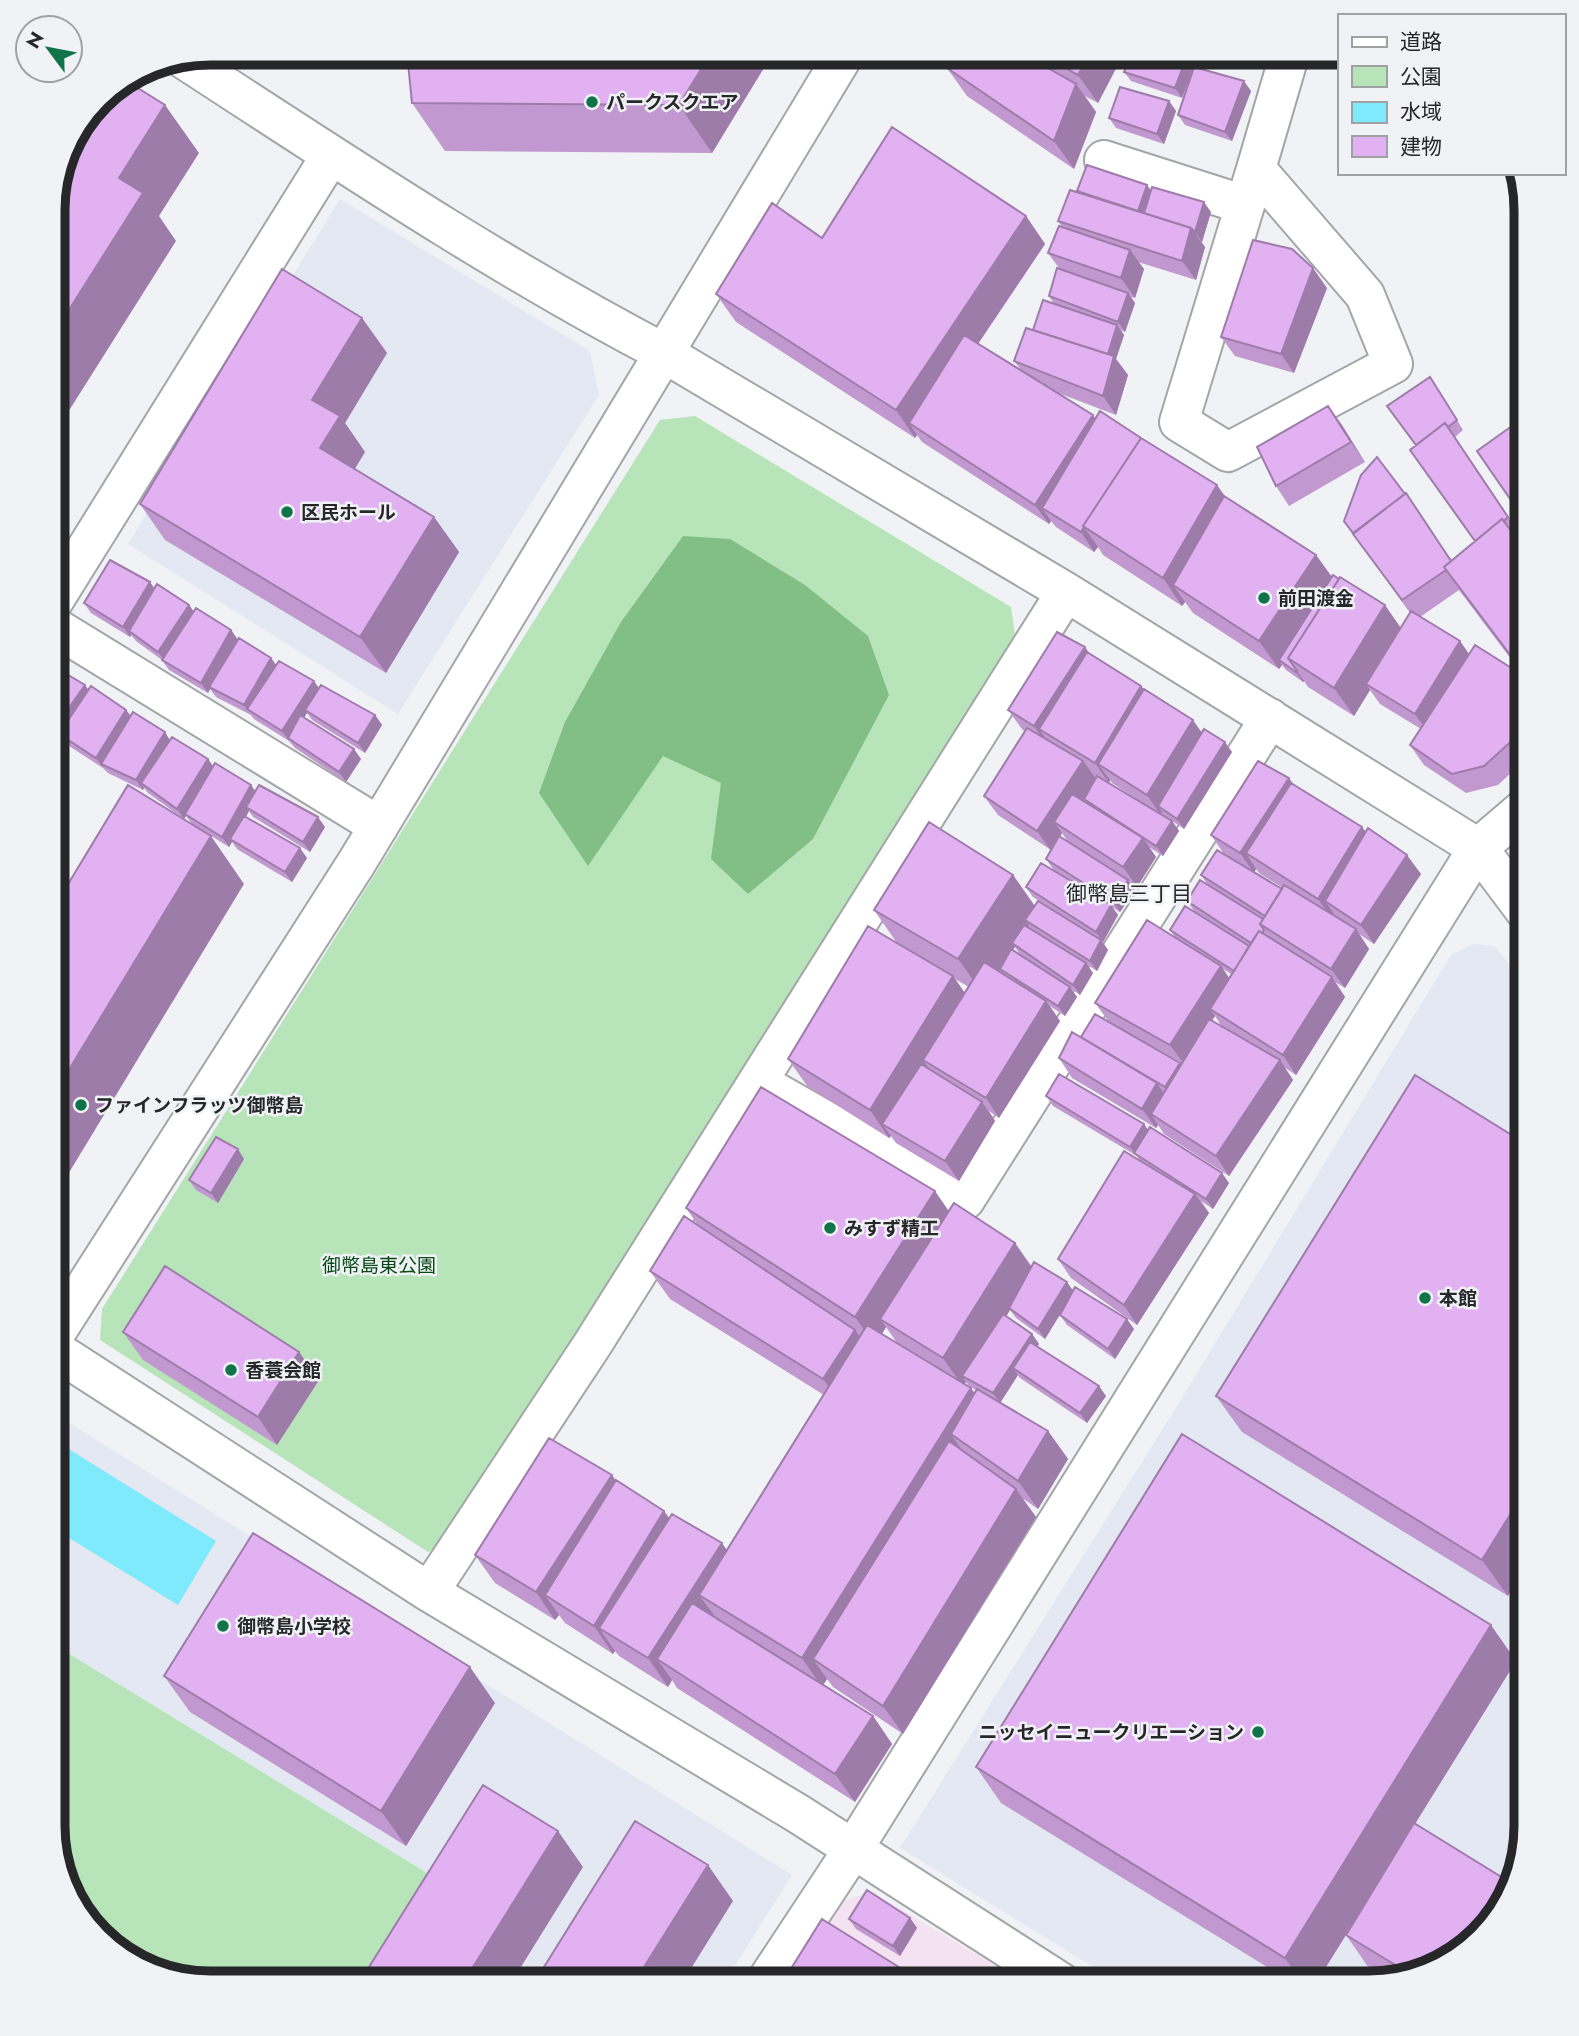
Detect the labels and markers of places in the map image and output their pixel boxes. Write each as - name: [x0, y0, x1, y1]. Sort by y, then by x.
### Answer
- place label: パークスクエア: [606, 89, 738, 116]
- marker: パークスクエア: [584, 94, 600, 110]
- place label: 区民ホール: [301, 499, 396, 526]
- marker: 区民ホール: [279, 504, 295, 520]
- place label: 前田渡金: [1278, 585, 1354, 612]
- marker: 前田渡金: [1256, 590, 1272, 606]
- place label: ファインフラッツ御幣島: [95, 1092, 303, 1119]
- marker: ファインフラッツ御幣島: [73, 1097, 89, 1113]
- place label: みすず精工: [844, 1215, 939, 1242]
- marker: みすず精工: [822, 1220, 838, 1236]
- place label: 本館: [1439, 1285, 1477, 1312]
- marker: 本館: [1417, 1290, 1433, 1306]
- place label: 香蓑会館: [245, 1357, 321, 1384]
- marker: 香蓑会館: [223, 1362, 239, 1378]
- place label: 御幣島小学校: [237, 1613, 351, 1640]
- marker: 御幣島小学校: [215, 1618, 231, 1634]
- place label: ニッセイニュークリエーション: [978, 1719, 1244, 1746]
- marker: ニッセイニュークリエーション: [1250, 1724, 1266, 1740]

